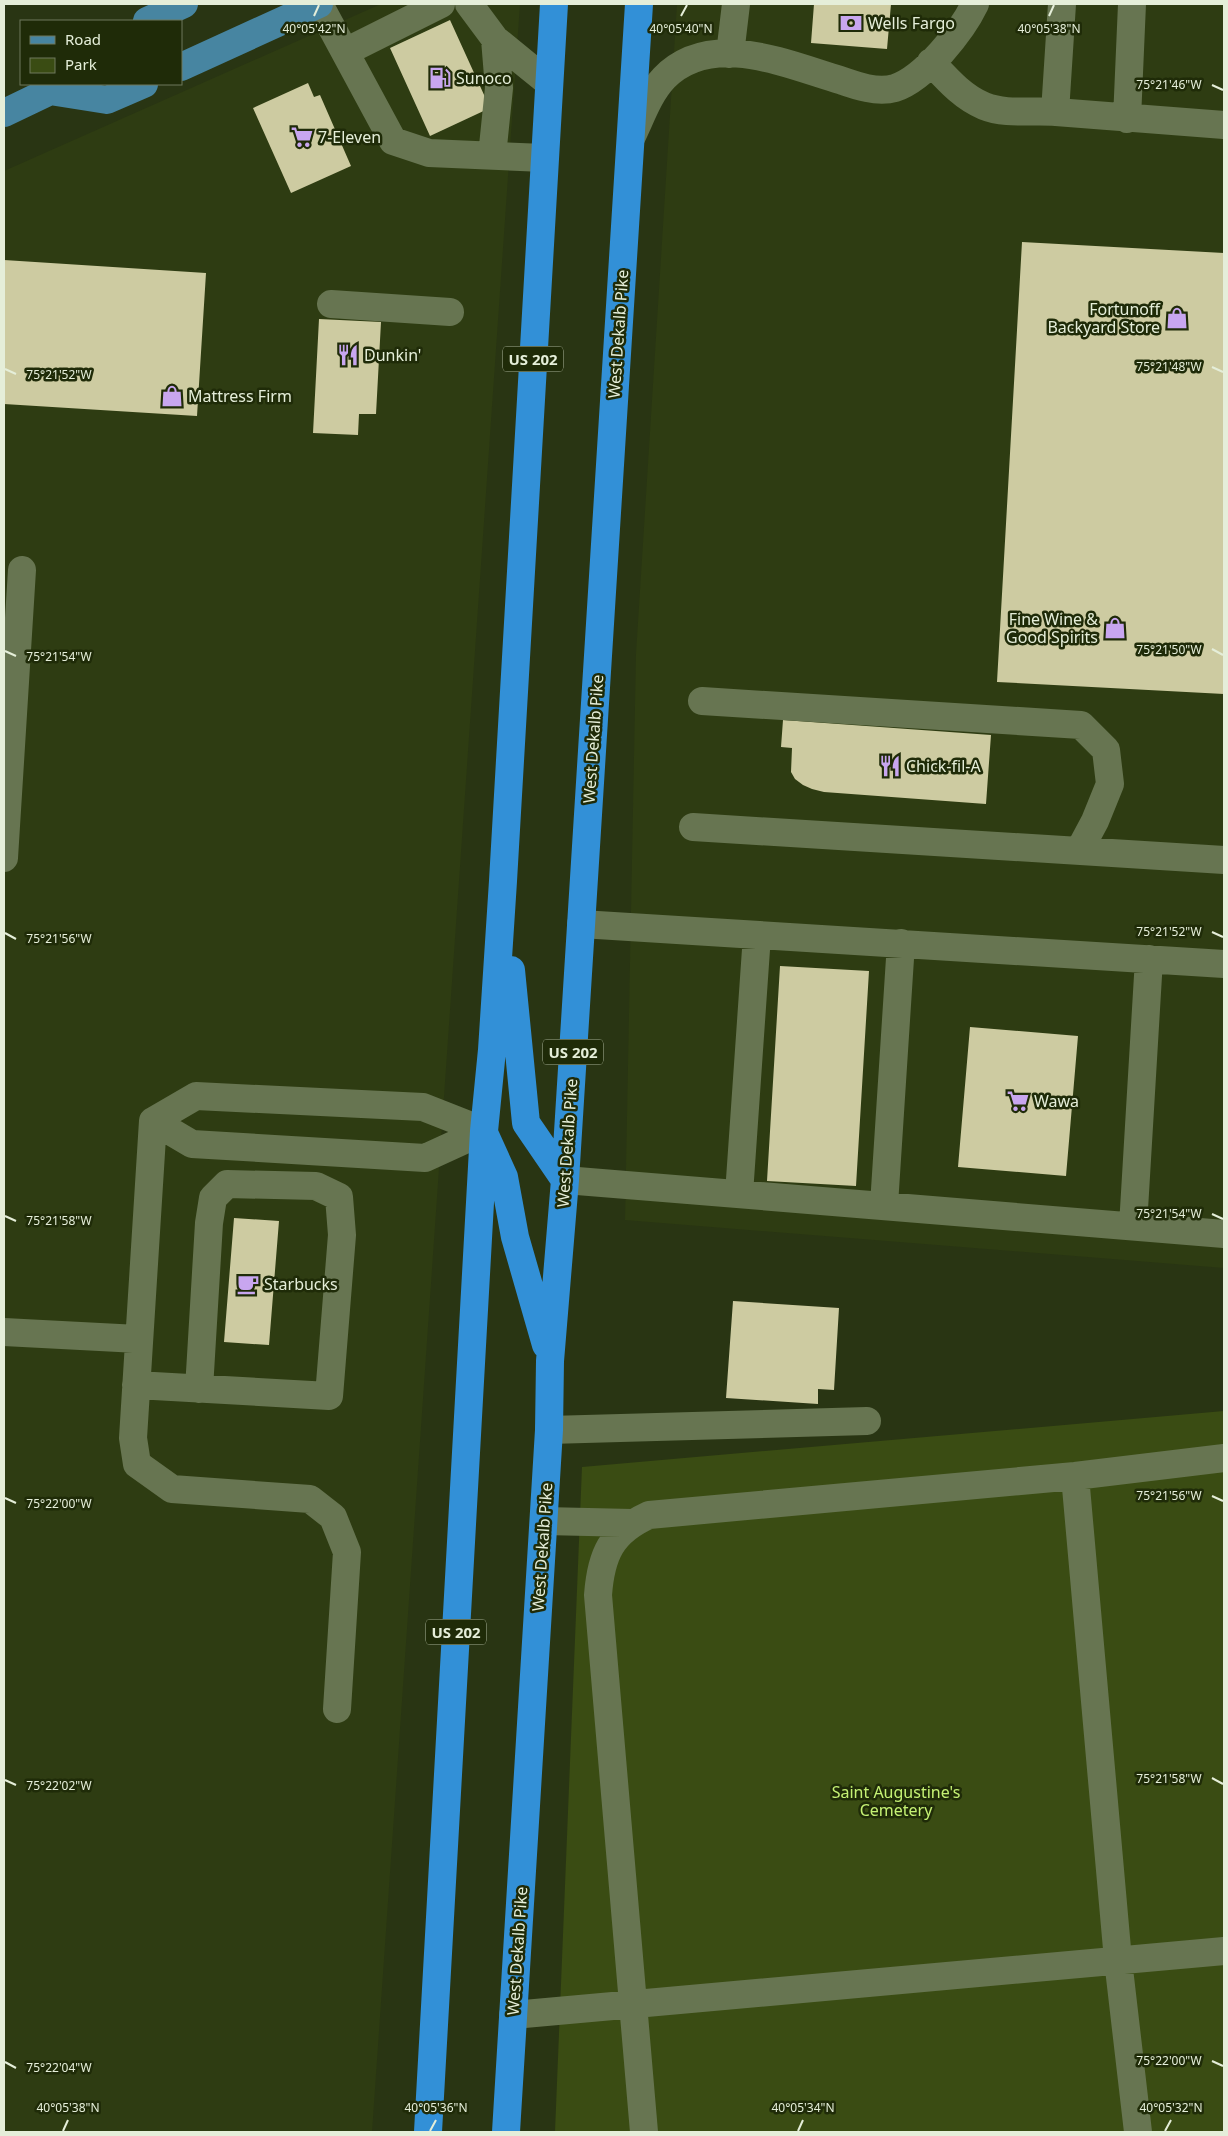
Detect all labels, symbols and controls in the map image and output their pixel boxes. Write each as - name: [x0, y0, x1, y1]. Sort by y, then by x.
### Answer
- bank icon: Wells Fargo: [838, 10, 864, 36]
- place label: Wells Fargo: [868, 12, 955, 34]
- legend: [20, 20, 182, 85]
- text: 40°05'42"N: [282, 20, 346, 37]
- text: 40°05'40"N: [649, 20, 713, 37]
- text: 40°05'38"N: [1017, 20, 1081, 37]
- text: Road: [65, 29, 101, 49]
- text: Park: [65, 54, 97, 74]
- fuel station icon: Sunoco: [427, 65, 453, 91]
- place label: Sunoco: [456, 67, 512, 89]
- text: 75°21'46"W: [1136, 76, 1202, 93]
- supermarket icon: 7-Eleven: [289, 124, 315, 150]
- place label: 7-Eleven: [318, 126, 381, 148]
- street label: West Dekalb Pike: [603, 269, 633, 399]
- place label: Fortunoff Backyard Store: [1047, 298, 1161, 338]
- shop icon: Fortunoff Backyard Store: [1164, 305, 1190, 331]
- restaurant icon: Dunkin': [335, 342, 361, 368]
- place label: Dunkin': [364, 344, 421, 366]
- road number: US 202: [503, 346, 563, 372]
- text: 75°21'48"W: [1136, 358, 1202, 375]
- text: 75°21'52"W: [26, 366, 92, 383]
- shop icon: Mattress Firm: [159, 383, 185, 409]
- place label: Mattress Firm: [188, 385, 292, 407]
- place label: Fine Wine & Good Spirits: [1006, 608, 1098, 648]
- shop icon: Fine Wine & Good Spirits: [1102, 615, 1128, 641]
- text: 75°21'50"W: [1136, 641, 1202, 658]
- text: 75°21'54"W: [26, 648, 92, 665]
- street label: West Dekalb Pike: [578, 674, 608, 804]
- restaurant icon: Chick-fil-A: [877, 753, 903, 779]
- place label: Chick-fil-A: [906, 755, 981, 777]
- text: 75°21'52"W: [1136, 923, 1202, 940]
- text: 75°21'56"W: [26, 930, 92, 947]
- road number: US 202: [543, 1040, 603, 1064]
- street label: West Dekalb Pike: [552, 1078, 582, 1208]
- supermarket icon: Wawa: [1005, 1088, 1031, 1114]
- place label: Wawa: [1034, 1090, 1079, 1112]
- text: 75°21'54"W: [1136, 1205, 1202, 1222]
- text: 75°21'58"W: [26, 1212, 92, 1229]
- cafe icon: Starbucks: [235, 1271, 261, 1297]
- place label: Starbucks: [264, 1273, 338, 1295]
- street label: West Dekalb Pike: [527, 1482, 557, 1612]
- text: 75°21'56"W: [1136, 1487, 1202, 1504]
- text: 75°22'00"W: [26, 1495, 92, 1512]
- road number: US 202: [426, 1620, 486, 1644]
- text: 75°21'58"W: [1136, 1770, 1202, 1787]
- text: 75°22'02"W: [26, 1777, 92, 1794]
- park label: Saint Augustine's Cemetery: [832, 1781, 960, 1821]
- street label: West Dekalb Pike: [502, 1886, 532, 2016]
- text: 75°22'00"W: [1136, 2052, 1202, 2069]
- text: 75°22'04"W: [26, 2059, 92, 2076]
- text: 40°05'38"N: [36, 2099, 100, 2116]
- text: 40°05'36"N: [404, 2099, 468, 2116]
- text: 40°05'34"N: [771, 2099, 835, 2116]
- text: 40°05'32"N: [1139, 2099, 1203, 2116]

